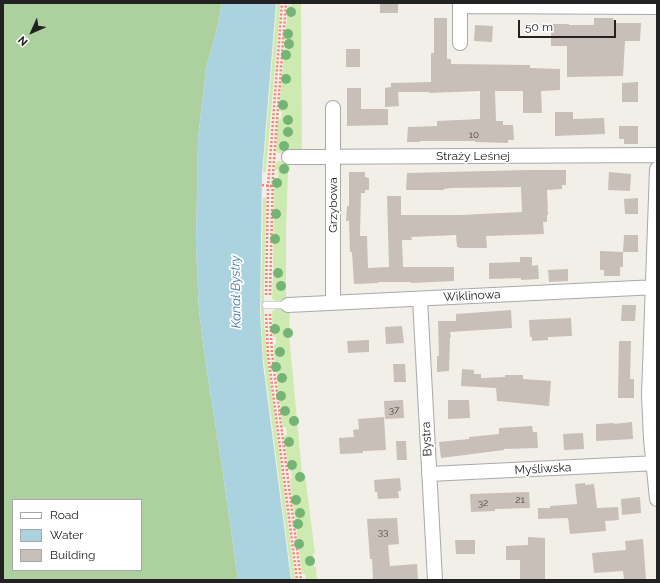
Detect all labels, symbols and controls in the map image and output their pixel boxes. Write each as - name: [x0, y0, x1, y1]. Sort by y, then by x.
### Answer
- north arrow: [12, 12, 52, 52]
- scale bar: [520, 12, 618, 38]
- text: 50 m: [525, 20, 553, 34]
- text: N: [16, 33, 31, 48]
- house number: 10: [469, 129, 479, 141]
- street label: Straży Leśnej: [436, 149, 510, 163]
- street label: Grzybowa: [326, 177, 340, 233]
- water label: Kanał Bystry: [228, 255, 244, 329]
- street label: Wiklinowa: [443, 287, 501, 305]
- house number: 37: [389, 404, 399, 416]
- street label: Bystra: [419, 421, 435, 457]
- street label: Myśliwska: [514, 460, 572, 478]
- house number: 21: [515, 494, 525, 506]
- house number: 32: [478, 497, 488, 509]
- legend: [12, 499, 142, 571]
- text: Road: [50, 508, 79, 522]
- house number: 33: [378, 526, 388, 538]
- text: Water: [50, 528, 84, 542]
- text: Building: [50, 548, 96, 562]

